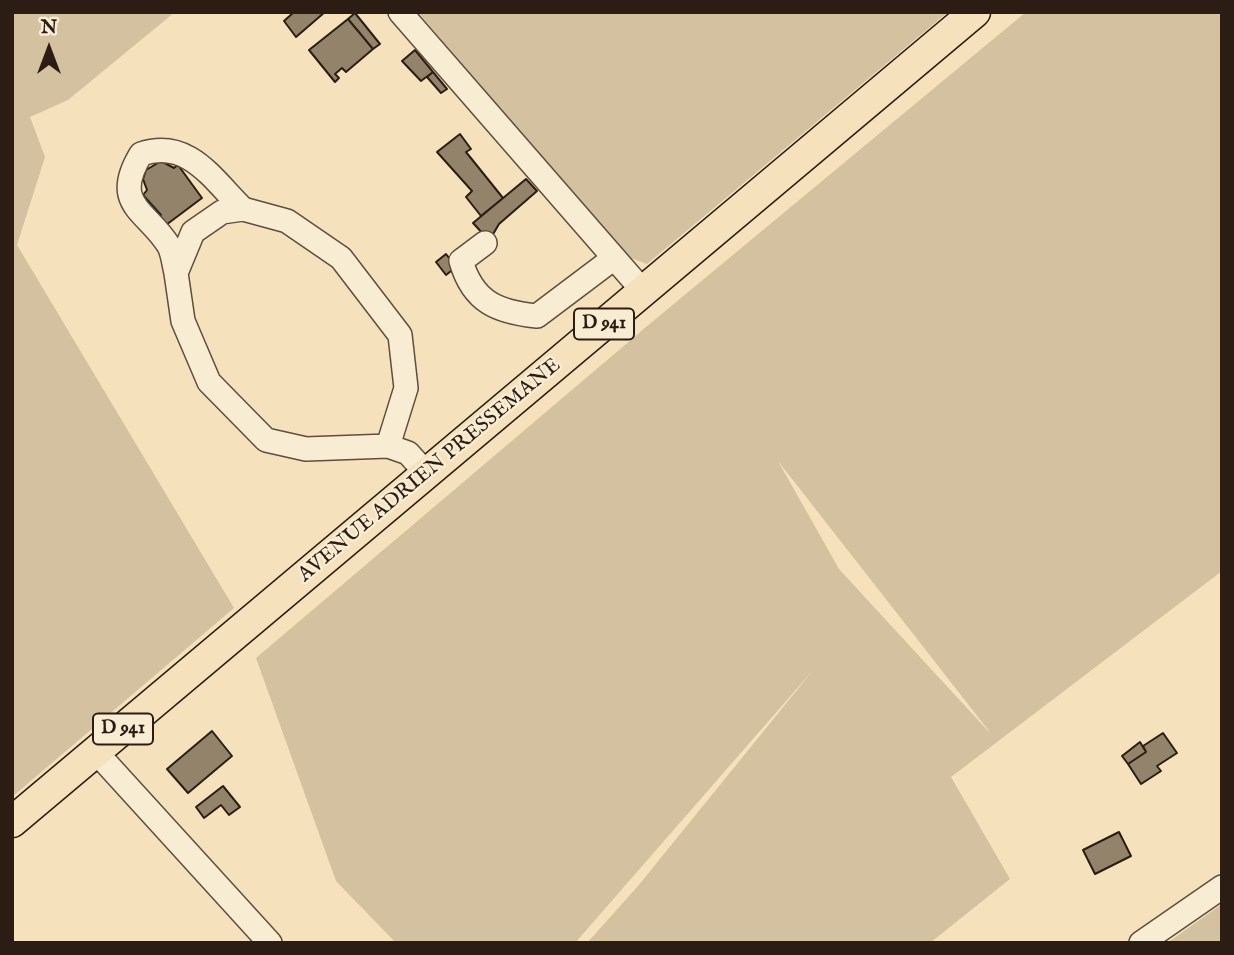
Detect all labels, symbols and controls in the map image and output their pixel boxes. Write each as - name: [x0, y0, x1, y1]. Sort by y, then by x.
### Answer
- north arrow: [14, 14, 84, 84]
- text: N: [41, 16, 57, 40]
- road number: D 941: [574, 308, 634, 340]
- street label: AVENUE ADRIEN PRESSEMANE: [294, 354, 566, 588]
- road number: D 941: [93, 714, 153, 744]

